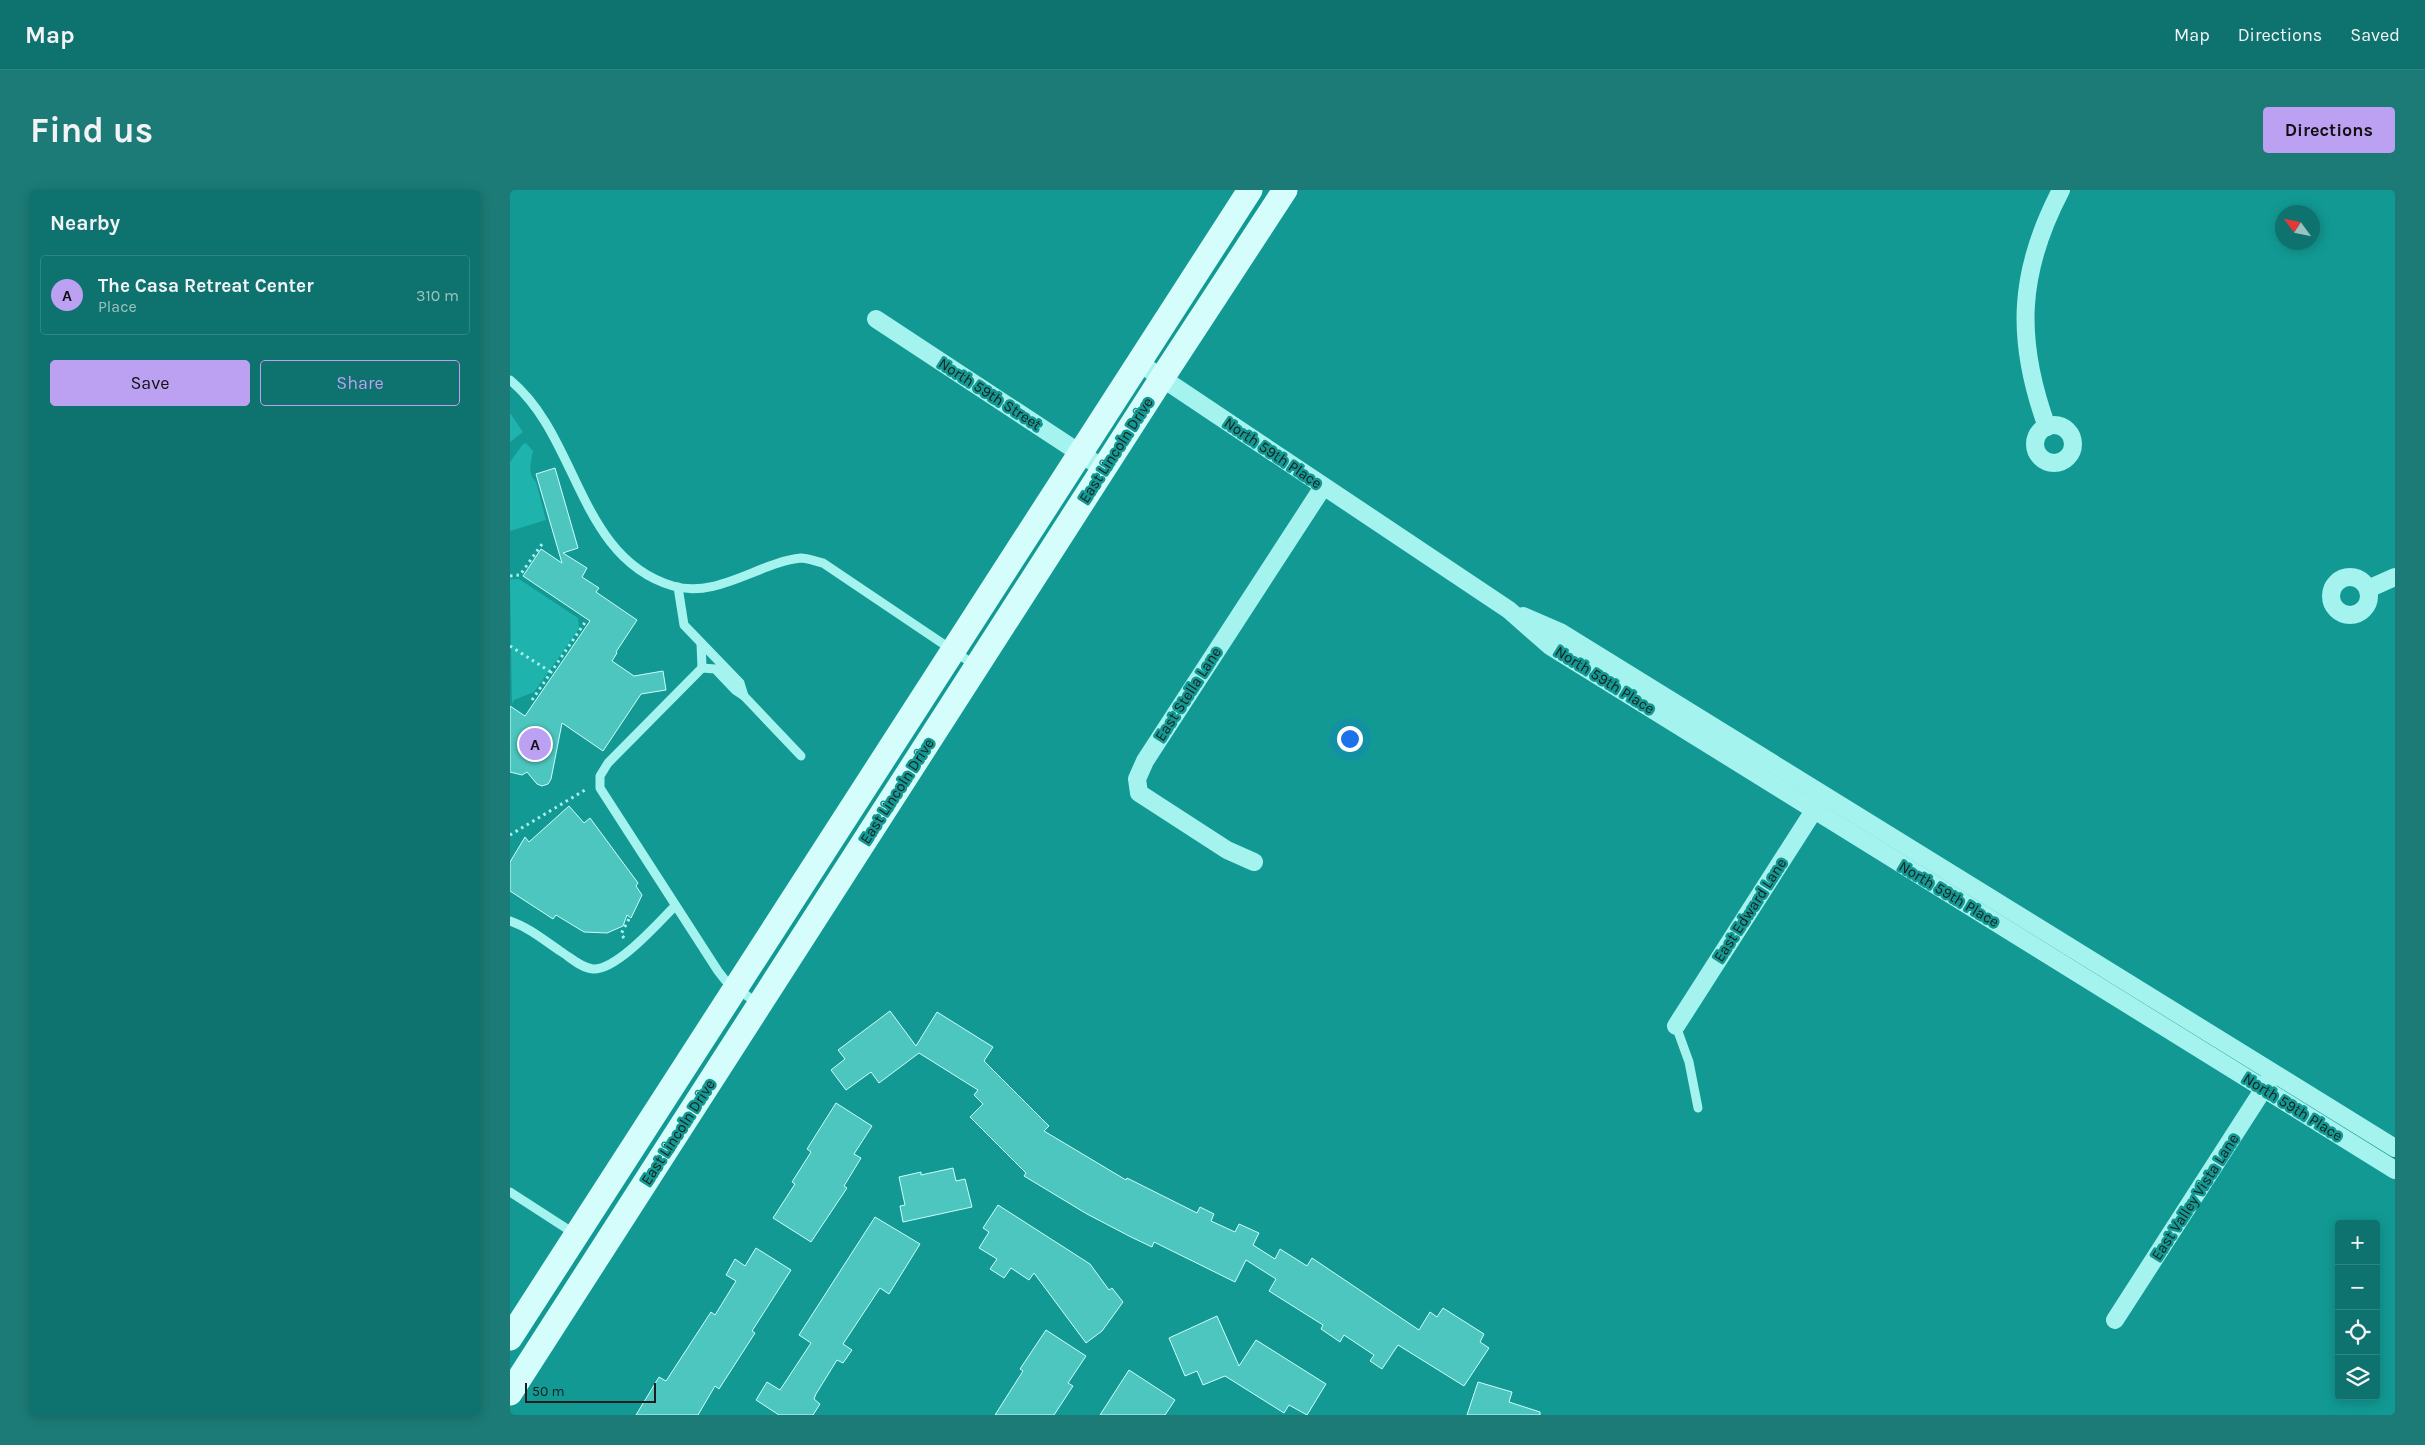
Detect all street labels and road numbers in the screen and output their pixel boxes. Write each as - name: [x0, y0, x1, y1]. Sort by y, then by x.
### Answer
- street label: North 59th Street: [935, 354, 1045, 434]
- street label: East Lincoln Drive: [1075, 394, 1157, 506]
- street label: North 59th Place: [1221, 414, 1325, 492]
- street label: North 59th Place: [1552, 642, 1658, 718]
- street label: East Stella Lane: [1151, 644, 1225, 744]
- street label: East Lincoln Drive: [856, 735, 938, 847]
- street label: East Edward Lane: [1710, 855, 1790, 965]
- street label: North 59th Place: [1896, 857, 2002, 931]
- street label: North 59th Place: [2240, 1069, 2346, 1145]
- street label: East Lincoln Drive: [637, 1076, 719, 1188]
- street label: East Valley Vista Lane: [2147, 1130, 2243, 1264]

